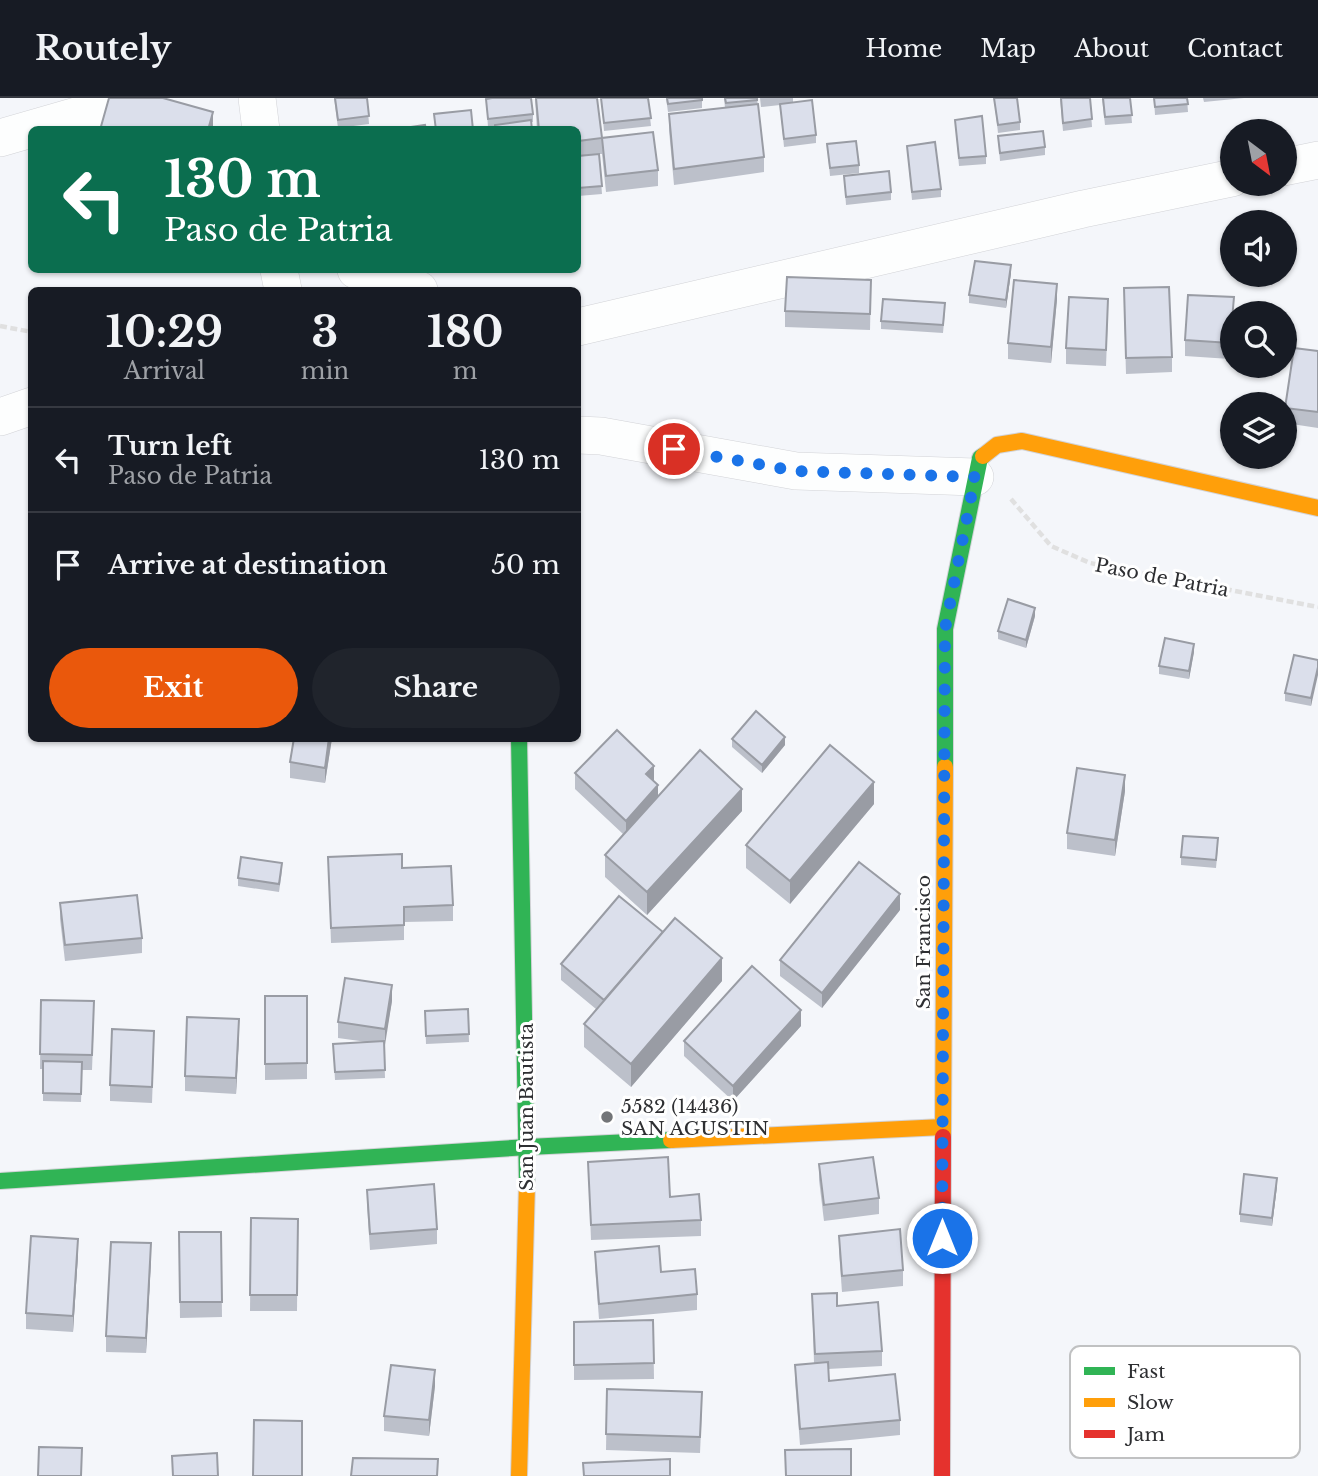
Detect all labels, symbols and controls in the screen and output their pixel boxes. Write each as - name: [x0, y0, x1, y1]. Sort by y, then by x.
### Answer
- text: Routely: [35, 28, 171, 69]
- text: Home: [866, 34, 942, 63]
- text: Map: [980, 34, 1036, 63]
- text: About: [1074, 34, 1149, 63]
- text: Contact: [1187, 34, 1283, 63]
- north arrow: [1220, 119, 1297, 196]
- map controls: [1220, 119, 1297, 469]
- text: 130 m: [164, 149, 321, 210]
- icon: left: [49, 154, 140, 245]
- text: Paso de Patria: [164, 210, 392, 250]
- button: sound: [1220, 210, 1297, 287]
- button: search: [1220, 301, 1297, 378]
- text: 10:29: [106, 306, 223, 358]
- text: 3: [312, 306, 338, 358]
- text: 180: [427, 306, 503, 358]
- text: Arrival: [124, 357, 205, 385]
- text: min: [301, 357, 349, 385]
- text: m: [453, 357, 477, 385]
- button: layers: [1220, 392, 1297, 469]
- pin: [644, 419, 704, 479]
- text: Turn left: [108, 430, 232, 462]
- icon: arrive: [655, 430, 693, 468]
- icon: left: [49, 441, 87, 479]
- text: 130 m: [478, 444, 560, 476]
- text: Paso de Patria: [108, 462, 272, 490]
- icon: arrive: [49, 546, 87, 584]
- text: Arrive at destination: [108, 549, 388, 581]
- text: 50 m: [491, 549, 560, 581]
- street label: Paso de Patria: [1093, 553, 1231, 602]
- button: Exit: [49, 648, 298, 728]
- button: Share: [312, 648, 560, 728]
- street label: San Francisco: [912, 875, 935, 1009]
- street label: San Juan Bautista: [515, 1023, 538, 1191]
- place label: 5582 (14436) SAN AGUSTIN: [621, 1095, 769, 1140]
- marker: 5582 (14436) SAN AGUSTIN: [599, 1109, 615, 1125]
- position arrow: [905, 1201, 979, 1275]
- legend: [1070, 1346, 1300, 1458]
- text: Fast: [1127, 1360, 1166, 1383]
- text: Slow: [1127, 1391, 1174, 1414]
- text: Jam: [1124, 1423, 1165, 1446]

